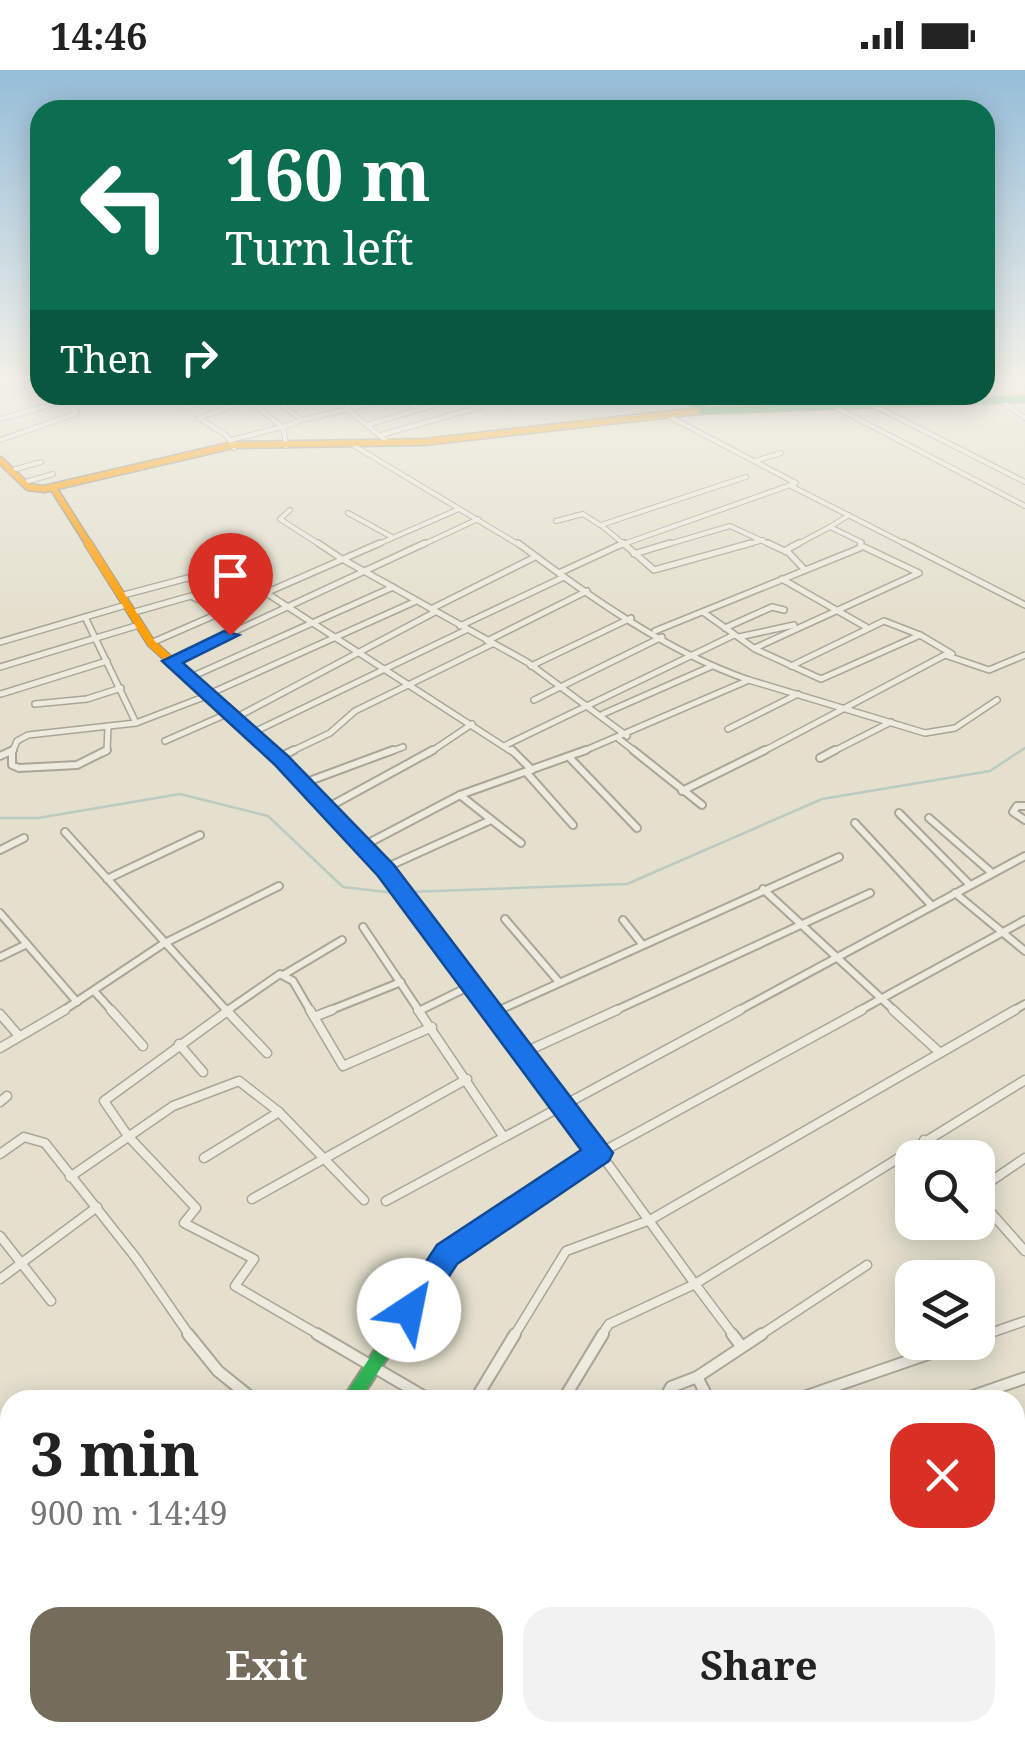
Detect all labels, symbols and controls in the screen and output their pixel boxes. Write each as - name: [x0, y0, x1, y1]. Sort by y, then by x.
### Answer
- text: 14:46: [50, 9, 147, 61]
- text: 160 m: [225, 126, 431, 222]
- icon: left: [60, 140, 190, 270]
- text: Turn left: [225, 217, 414, 278]
- icon: right: [172, 330, 227, 385]
- text: Then: [60, 332, 152, 384]
- pin: [188, 533, 273, 636]
- icon: arrive: [203, 548, 258, 603]
- map controls: [895, 1140, 995, 1360]
- button: search: [895, 1140, 995, 1240]
- position arrow: [357, 1258, 461, 1362]
- button: layers: [895, 1260, 995, 1360]
- text: 3 min: [30, 1412, 200, 1494]
- button: close: [890, 1423, 995, 1528]
- text: 900 m · 14:49: [30, 1491, 228, 1534]
- button: Exit: [30, 1607, 503, 1722]
- button: Share: [523, 1607, 995, 1722]

